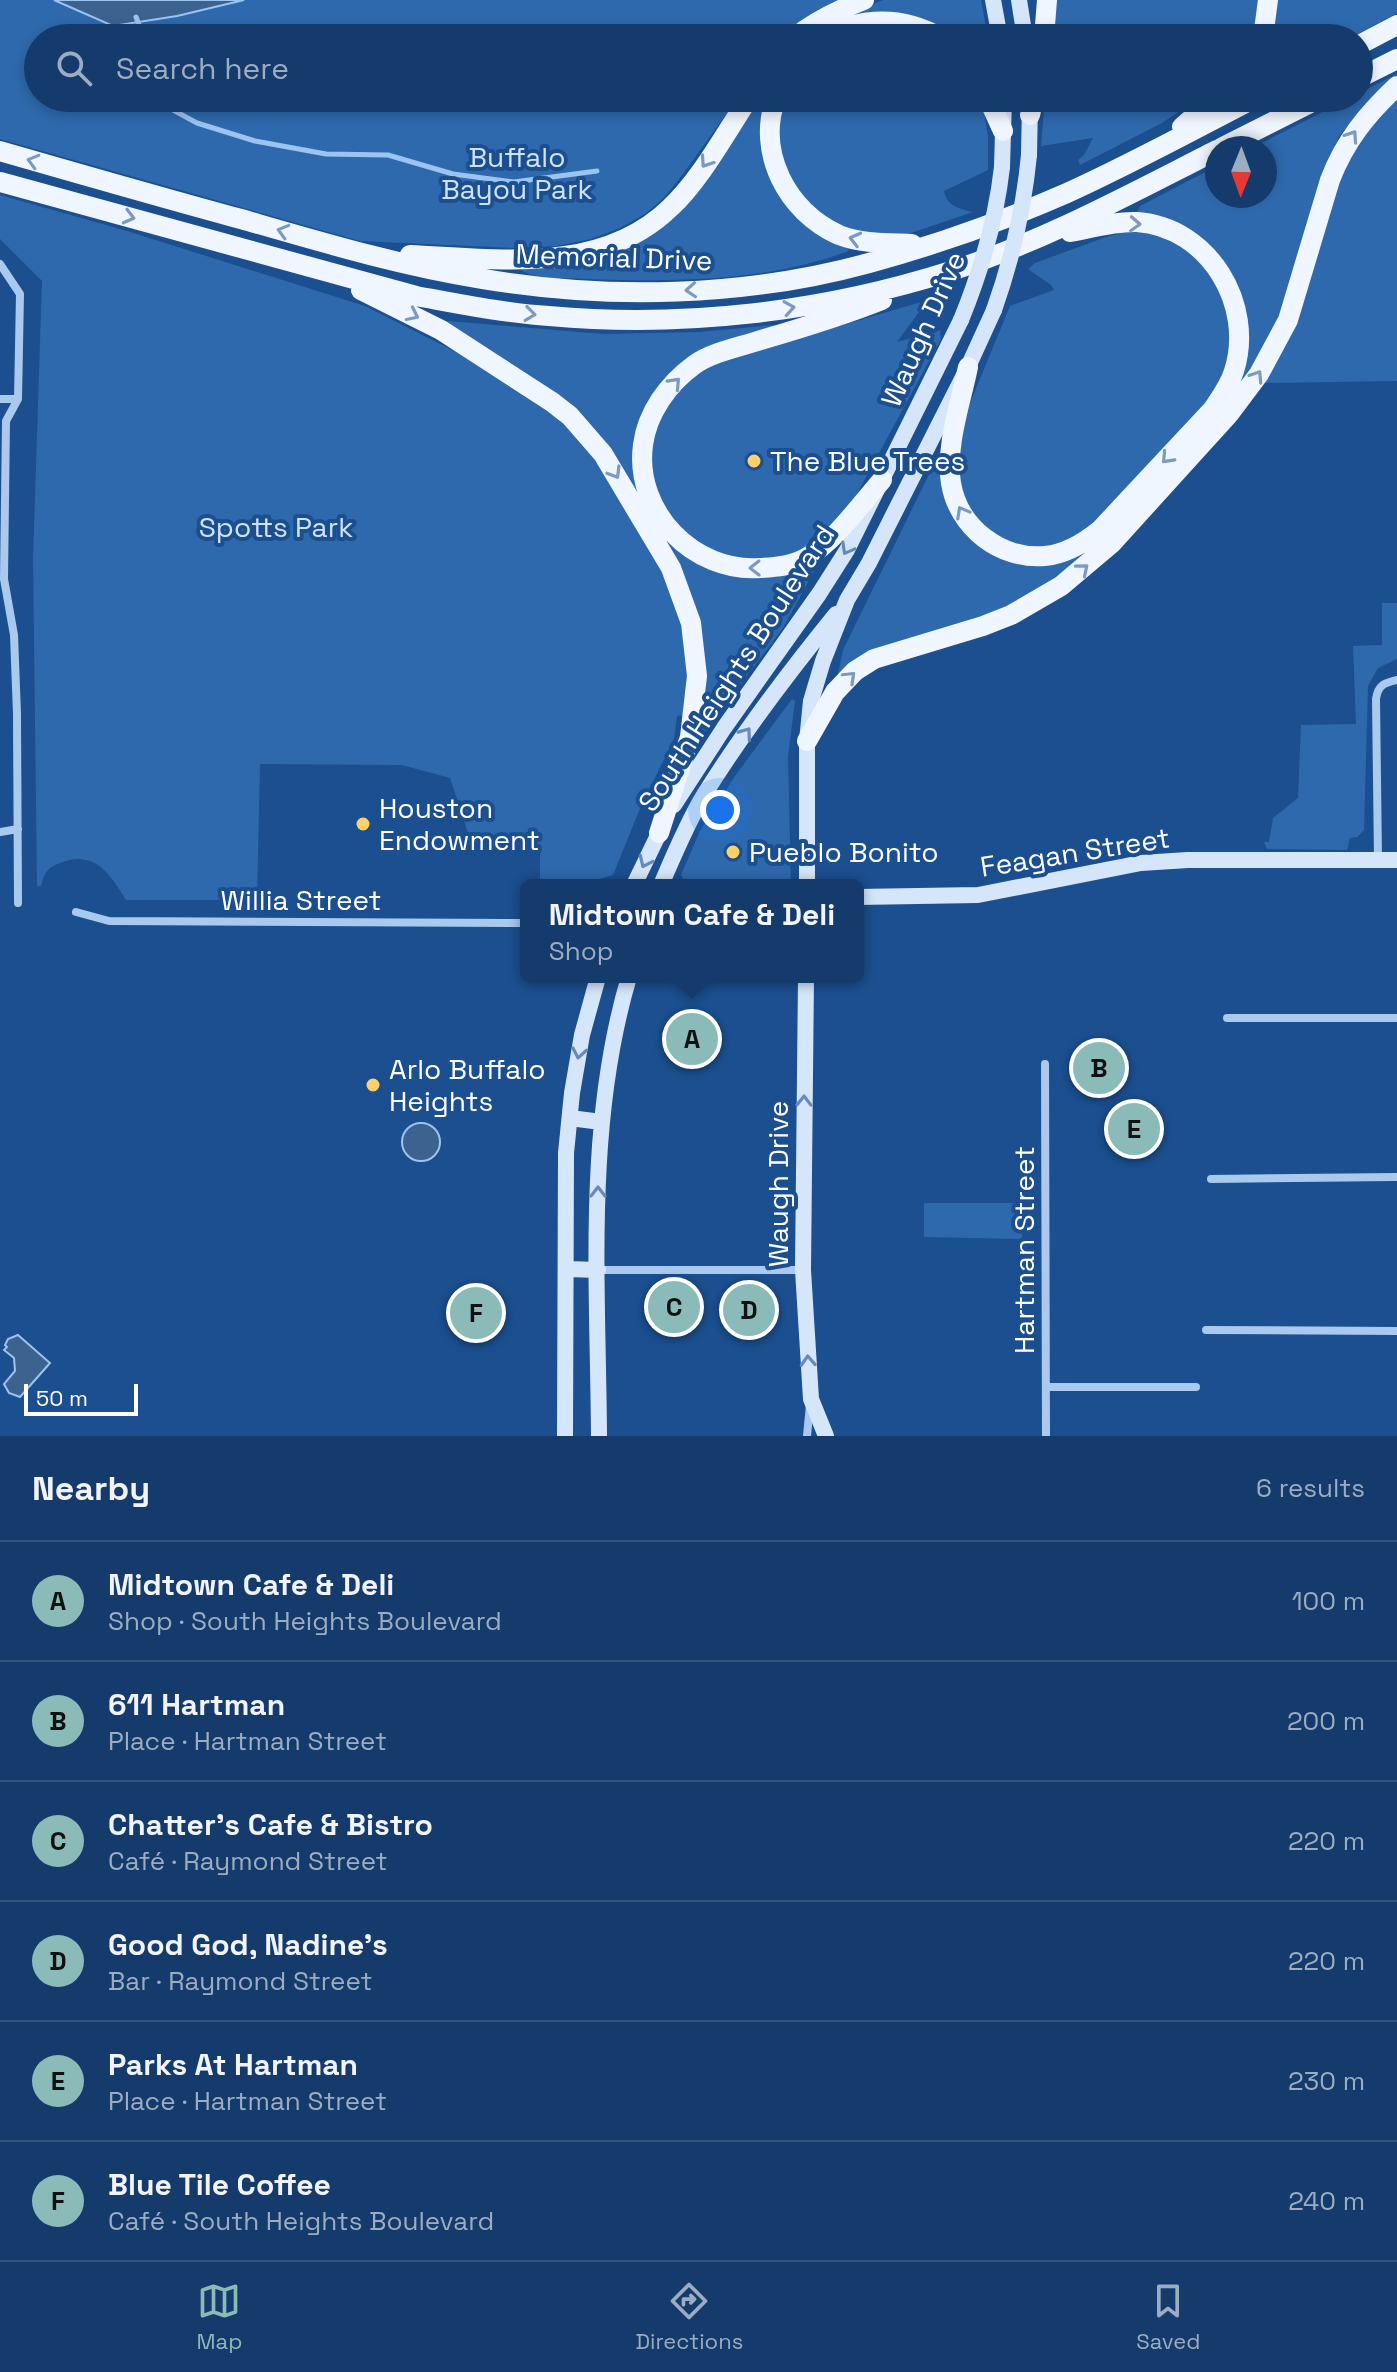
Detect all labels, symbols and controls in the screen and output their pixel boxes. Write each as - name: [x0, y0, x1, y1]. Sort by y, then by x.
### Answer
- search box: [24, 24, 1373, 112]
- icon: search: [52, 46, 96, 90]
- text: Search here: [116, 49, 289, 88]
- one-way arrow: [1342, 130, 1357, 145]
- north arrow: [1205, 136, 1277, 208]
- park label: Buffalo Bayou Park: [441, 139, 593, 207]
- one-way arrow: [26, 153, 40, 170]
- one-way arrow: [700, 154, 715, 168]
- one-way arrow: [122, 208, 136, 225]
- one-way arrow: [1129, 215, 1142, 232]
- one-way arrow: [277, 224, 291, 240]
- one-way arrow: [848, 231, 862, 248]
- street label: Memorial Drive: [515, 236, 713, 278]
- street label: Waugh Drive: [873, 246, 973, 412]
- one-way arrow: [684, 281, 697, 298]
- one-way arrow: [782, 301, 796, 318]
- one-way arrow: [404, 305, 419, 321]
- one-way arrow: [524, 306, 537, 323]
- one-way arrow: [1247, 371, 1262, 385]
- one-way arrow: [665, 378, 679, 393]
- place label: The Blue Trees: [770, 443, 965, 479]
- one-way arrow: [1162, 449, 1177, 463]
- marker: The Blue Trees: [745, 452, 763, 470]
- one-way arrow: [605, 464, 621, 479]
- one-way arrow: [956, 506, 972, 521]
- park label: Spotts Park: [199, 509, 353, 545]
- street label: South Heights Boulevard: [630, 518, 842, 818]
- one-way arrow: [841, 541, 856, 556]
- one-way arrow: [748, 559, 761, 577]
- one-way arrow: [1074, 564, 1088, 579]
- one-way arrow: [841, 672, 855, 686]
- one-way arrow: [736, 727, 751, 741]
- place label: Houston Endowment: [379, 790, 540, 858]
- your location: [700, 790, 740, 830]
- marker: Houston Endowment: [354, 815, 372, 833]
- street label: Feagan Street: [978, 819, 1172, 885]
- place label: Pueblo Bonito: [749, 834, 938, 870]
- marker: Pueblo Bonito: [724, 843, 742, 861]
- one-way arrow: [639, 853, 655, 868]
- popup: [520, 879, 864, 983]
- street label: Willia Street: [221, 882, 381, 918]
- text: Midtown Cafe & Deli: [549, 895, 835, 934]
- text: Shop: [549, 934, 614, 968]
- pin: A: [666, 1009, 718, 1069]
- pin: B: [1073, 1038, 1125, 1098]
- one-way arrow: [571, 1046, 588, 1059]
- place label: Arlo Buffalo Heights: [389, 1051, 546, 1119]
- marker: Arlo Buffalo Heights: [364, 1076, 382, 1094]
- one-way arrow: [796, 1094, 813, 1107]
- pin: E: [1108, 1099, 1160, 1159]
- street label: Waugh Drive: [760, 1101, 796, 1267]
- street label: Hartman Street: [1006, 1146, 1042, 1354]
- one-way arrow: [589, 1185, 607, 1198]
- pin: C: [648, 1277, 700, 1337]
- pin: D: [723, 1280, 775, 1340]
- pin: F: [450, 1283, 502, 1343]
- one-way arrow: [800, 1354, 817, 1367]
- scale bar: [24, 1380, 138, 1416]
- text: 50 m: [36, 1384, 88, 1412]
- text: Nearby: [32, 1467, 150, 1510]
- text: 6 results: [1256, 1471, 1365, 1505]
- text: Midtown Cafe & Deli: [108, 1565, 394, 1604]
- text: A: [50, 1584, 66, 1618]
- text: 100 m: [1292, 1584, 1365, 1618]
- text: Shop · South Heights Boulevard: [108, 1604, 502, 1638]
- text: 611 Hartman: [108, 1685, 285, 1724]
- text: B: [49, 1704, 67, 1738]
- text: 200 m: [1287, 1704, 1365, 1738]
- text: Place · Hartman Street: [108, 1724, 387, 1758]
- text: Chatter's Cafe & Bistro: [108, 1805, 433, 1844]
- text: C: [50, 1824, 66, 1858]
- text: 220 m: [1288, 1824, 1365, 1858]
- text: Café · Raymond Street: [108, 1844, 388, 1878]
- text: Good God, Nadine's: [108, 1925, 388, 1964]
- text: D: [49, 1944, 67, 1978]
- text: 220 m: [1288, 1944, 1365, 1978]
- text: Bar · Raymond Street: [108, 1964, 372, 1998]
- text: Parks At Hartman: [108, 2045, 358, 2084]
- text: E: [51, 2064, 65, 2098]
- text: 230 m: [1288, 2064, 1365, 2098]
- text: Place · Hartman Street: [108, 2084, 387, 2118]
- text: Blue Tile Coffee: [108, 2165, 331, 2204]
- text: F: [51, 2184, 65, 2218]
- text: 240 m: [1288, 2184, 1365, 2218]
- text: Café · South Heights Boulevard: [108, 2204, 494, 2238]
- tab: Map: [197, 2279, 242, 2355]
- tab: Directions: [635, 2279, 743, 2355]
- tab: Saved: [1136, 2279, 1200, 2355]

